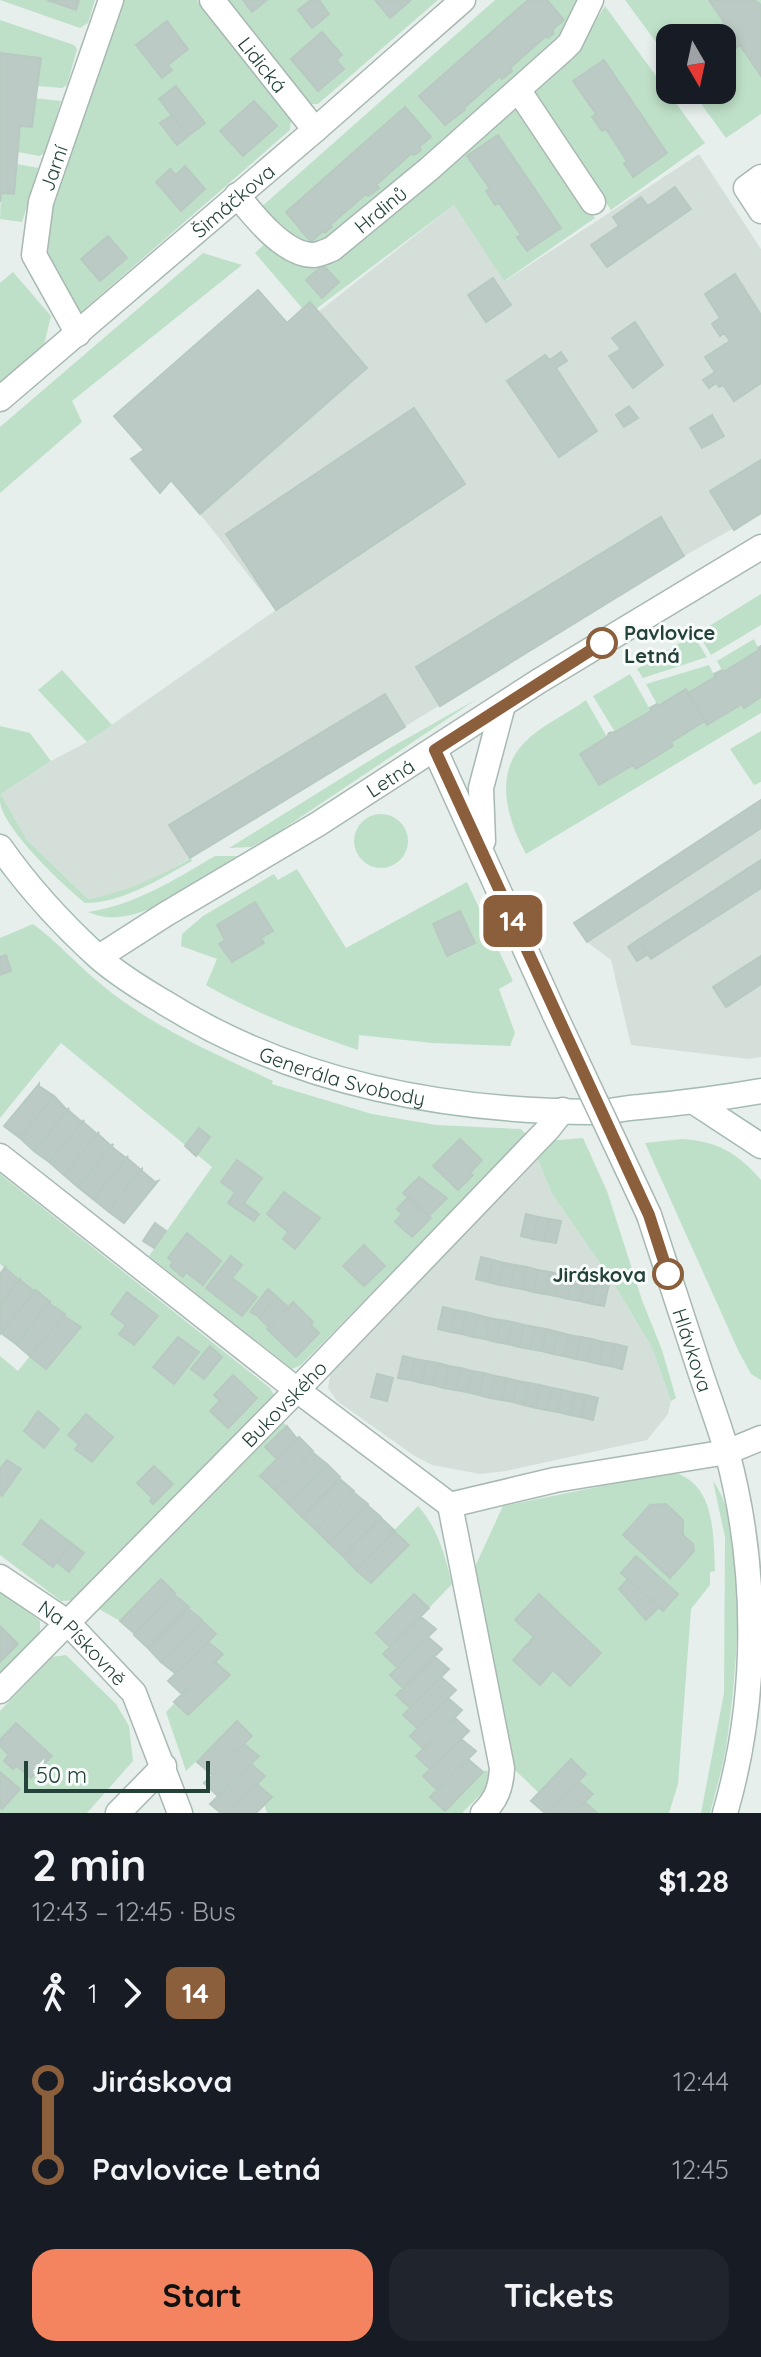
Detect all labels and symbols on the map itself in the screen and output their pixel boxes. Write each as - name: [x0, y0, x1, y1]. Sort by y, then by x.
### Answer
- north arrow: [656, 24, 736, 104]
- street label: Lidická: [233, 31, 293, 97]
- street label: Jarní: [33, 141, 73, 194]
- street label: Šimáčkova: [186, 158, 279, 243]
- street label: Hrdinů: [349, 180, 412, 238]
- place label: Pavlovice Letná: [624, 620, 715, 668]
- marker: Pavlovice Letná: [587, 628, 617, 658]
- street label: Letná: [361, 753, 419, 802]
- line badge: 14: [477, 895, 549, 947]
- street label: Generála Svobody: [256, 1040, 427, 1110]
- marker: Jiráskova: [653, 1259, 683, 1289]
- place label: Jiráskova: [553, 1262, 646, 1287]
- street label: Hlávkova: [668, 1305, 719, 1395]
- street label: Bukovského: [236, 1355, 332, 1452]
- street label: Na Pískovně: [34, 1594, 132, 1690]
- scale bar: [24, 1757, 210, 1793]

